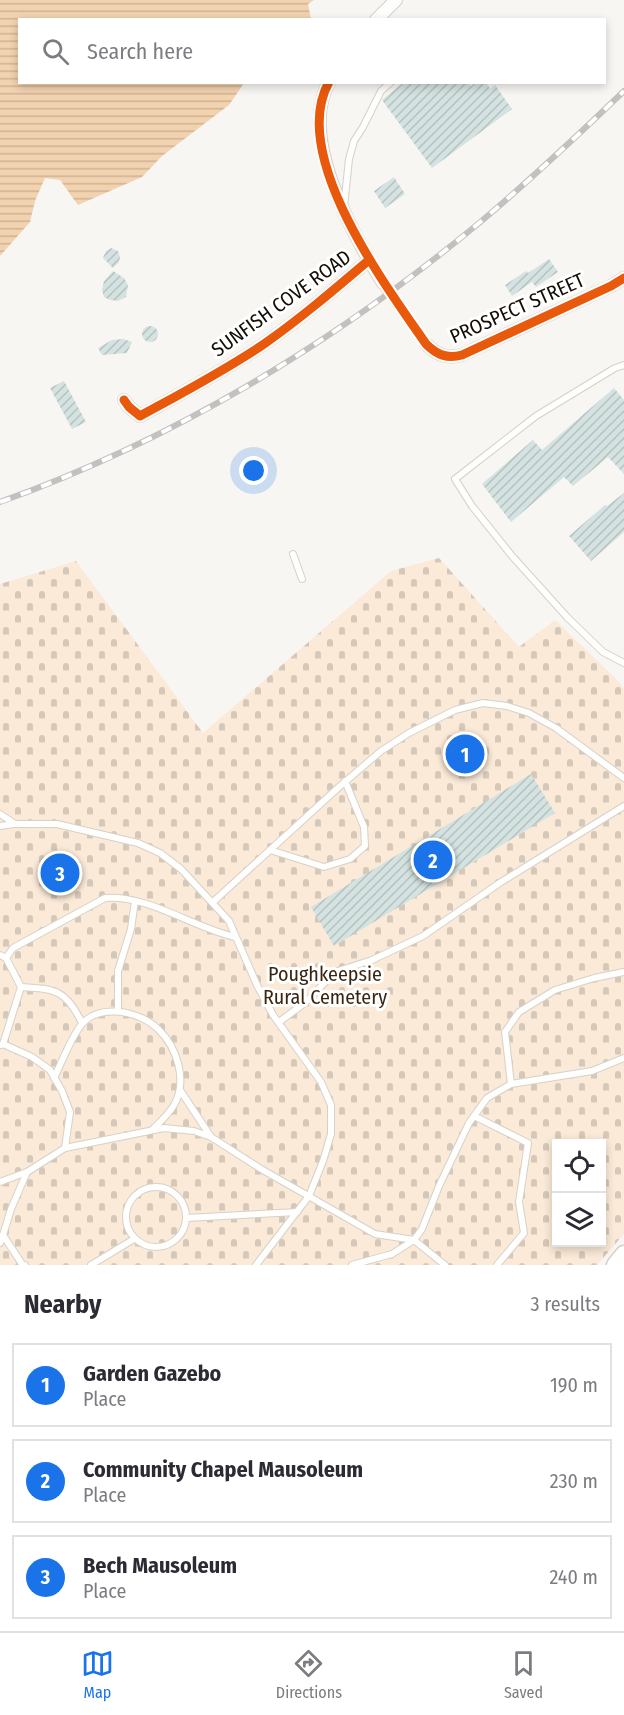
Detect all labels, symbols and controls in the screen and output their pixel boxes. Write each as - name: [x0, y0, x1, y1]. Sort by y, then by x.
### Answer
- search box: [18, 18, 606, 84]
- icon: search: [39, 35, 72, 68]
- text: Search here: [87, 38, 193, 65]
- street label: SUNFISH COVE ROAD: [207, 244, 355, 362]
- street label: PROSPECT STREET: [446, 267, 589, 348]
- your location: [239, 456, 268, 485]
- pin: 1: [446, 732, 484, 777]
- pin: 2: [414, 838, 452, 882]
- pin: 3: [40, 850, 80, 896]
- park label: Poughkeepsie Rural Cemetery: [263, 962, 387, 1009]
- map controls: [552, 1139, 606, 1247]
- button: locate: [552, 1139, 606, 1193]
- button: layers: [552, 1193, 606, 1247]
- text: Nearby: [24, 1289, 101, 1320]
- text: 3 results: [531, 1292, 600, 1316]
- text: Garden Gazebo: [83, 1360, 221, 1387]
- text: 1: [41, 1373, 50, 1397]
- text: 190 m: [550, 1373, 598, 1397]
- text: Place: [83, 1387, 126, 1411]
- text: Community Chapel Mausoleum: [83, 1456, 363, 1483]
- text: 2: [41, 1469, 50, 1493]
- text: 230 m: [550, 1469, 598, 1493]
- text: Place: [83, 1483, 126, 1507]
- text: Bech Mausoleum: [83, 1552, 237, 1579]
- text: 3: [41, 1565, 50, 1589]
- text: 240 m: [549, 1565, 598, 1589]
- text: Place: [83, 1579, 126, 1603]
- tab: Map: [81, 1647, 114, 1702]
- tab: Directions: [276, 1647, 342, 1702]
- tab: Saved: [504, 1647, 543, 1702]

